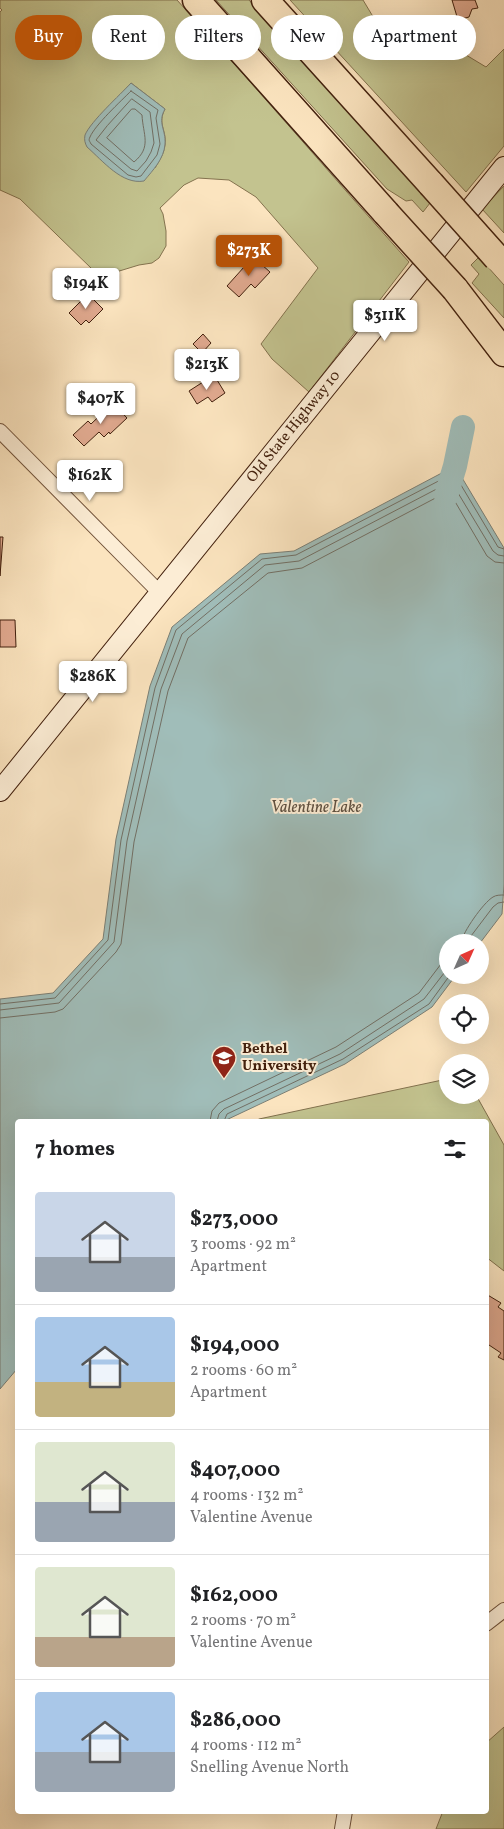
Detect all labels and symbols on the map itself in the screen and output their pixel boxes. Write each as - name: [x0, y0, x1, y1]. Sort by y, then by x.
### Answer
- pin: $273K: [214, 234, 284, 277]
- pin: $194K: [51, 268, 121, 310]
- pin: $311K: [350, 300, 420, 342]
- pin: $213K: [172, 348, 242, 391]
- street label: Old State Highway 10: [242, 366, 346, 488]
- pin: $407K: [66, 382, 136, 425]
- pin: $162K: [55, 460, 125, 502]
- pin: $286K: [58, 660, 128, 703]
- water label: Valentine Lake: [271, 797, 362, 819]
- north arrow: [439, 934, 489, 984]
- place label: Bethel University: [242, 1039, 317, 1077]
- school or university icon: Bethel University: [211, 1045, 237, 1079]

